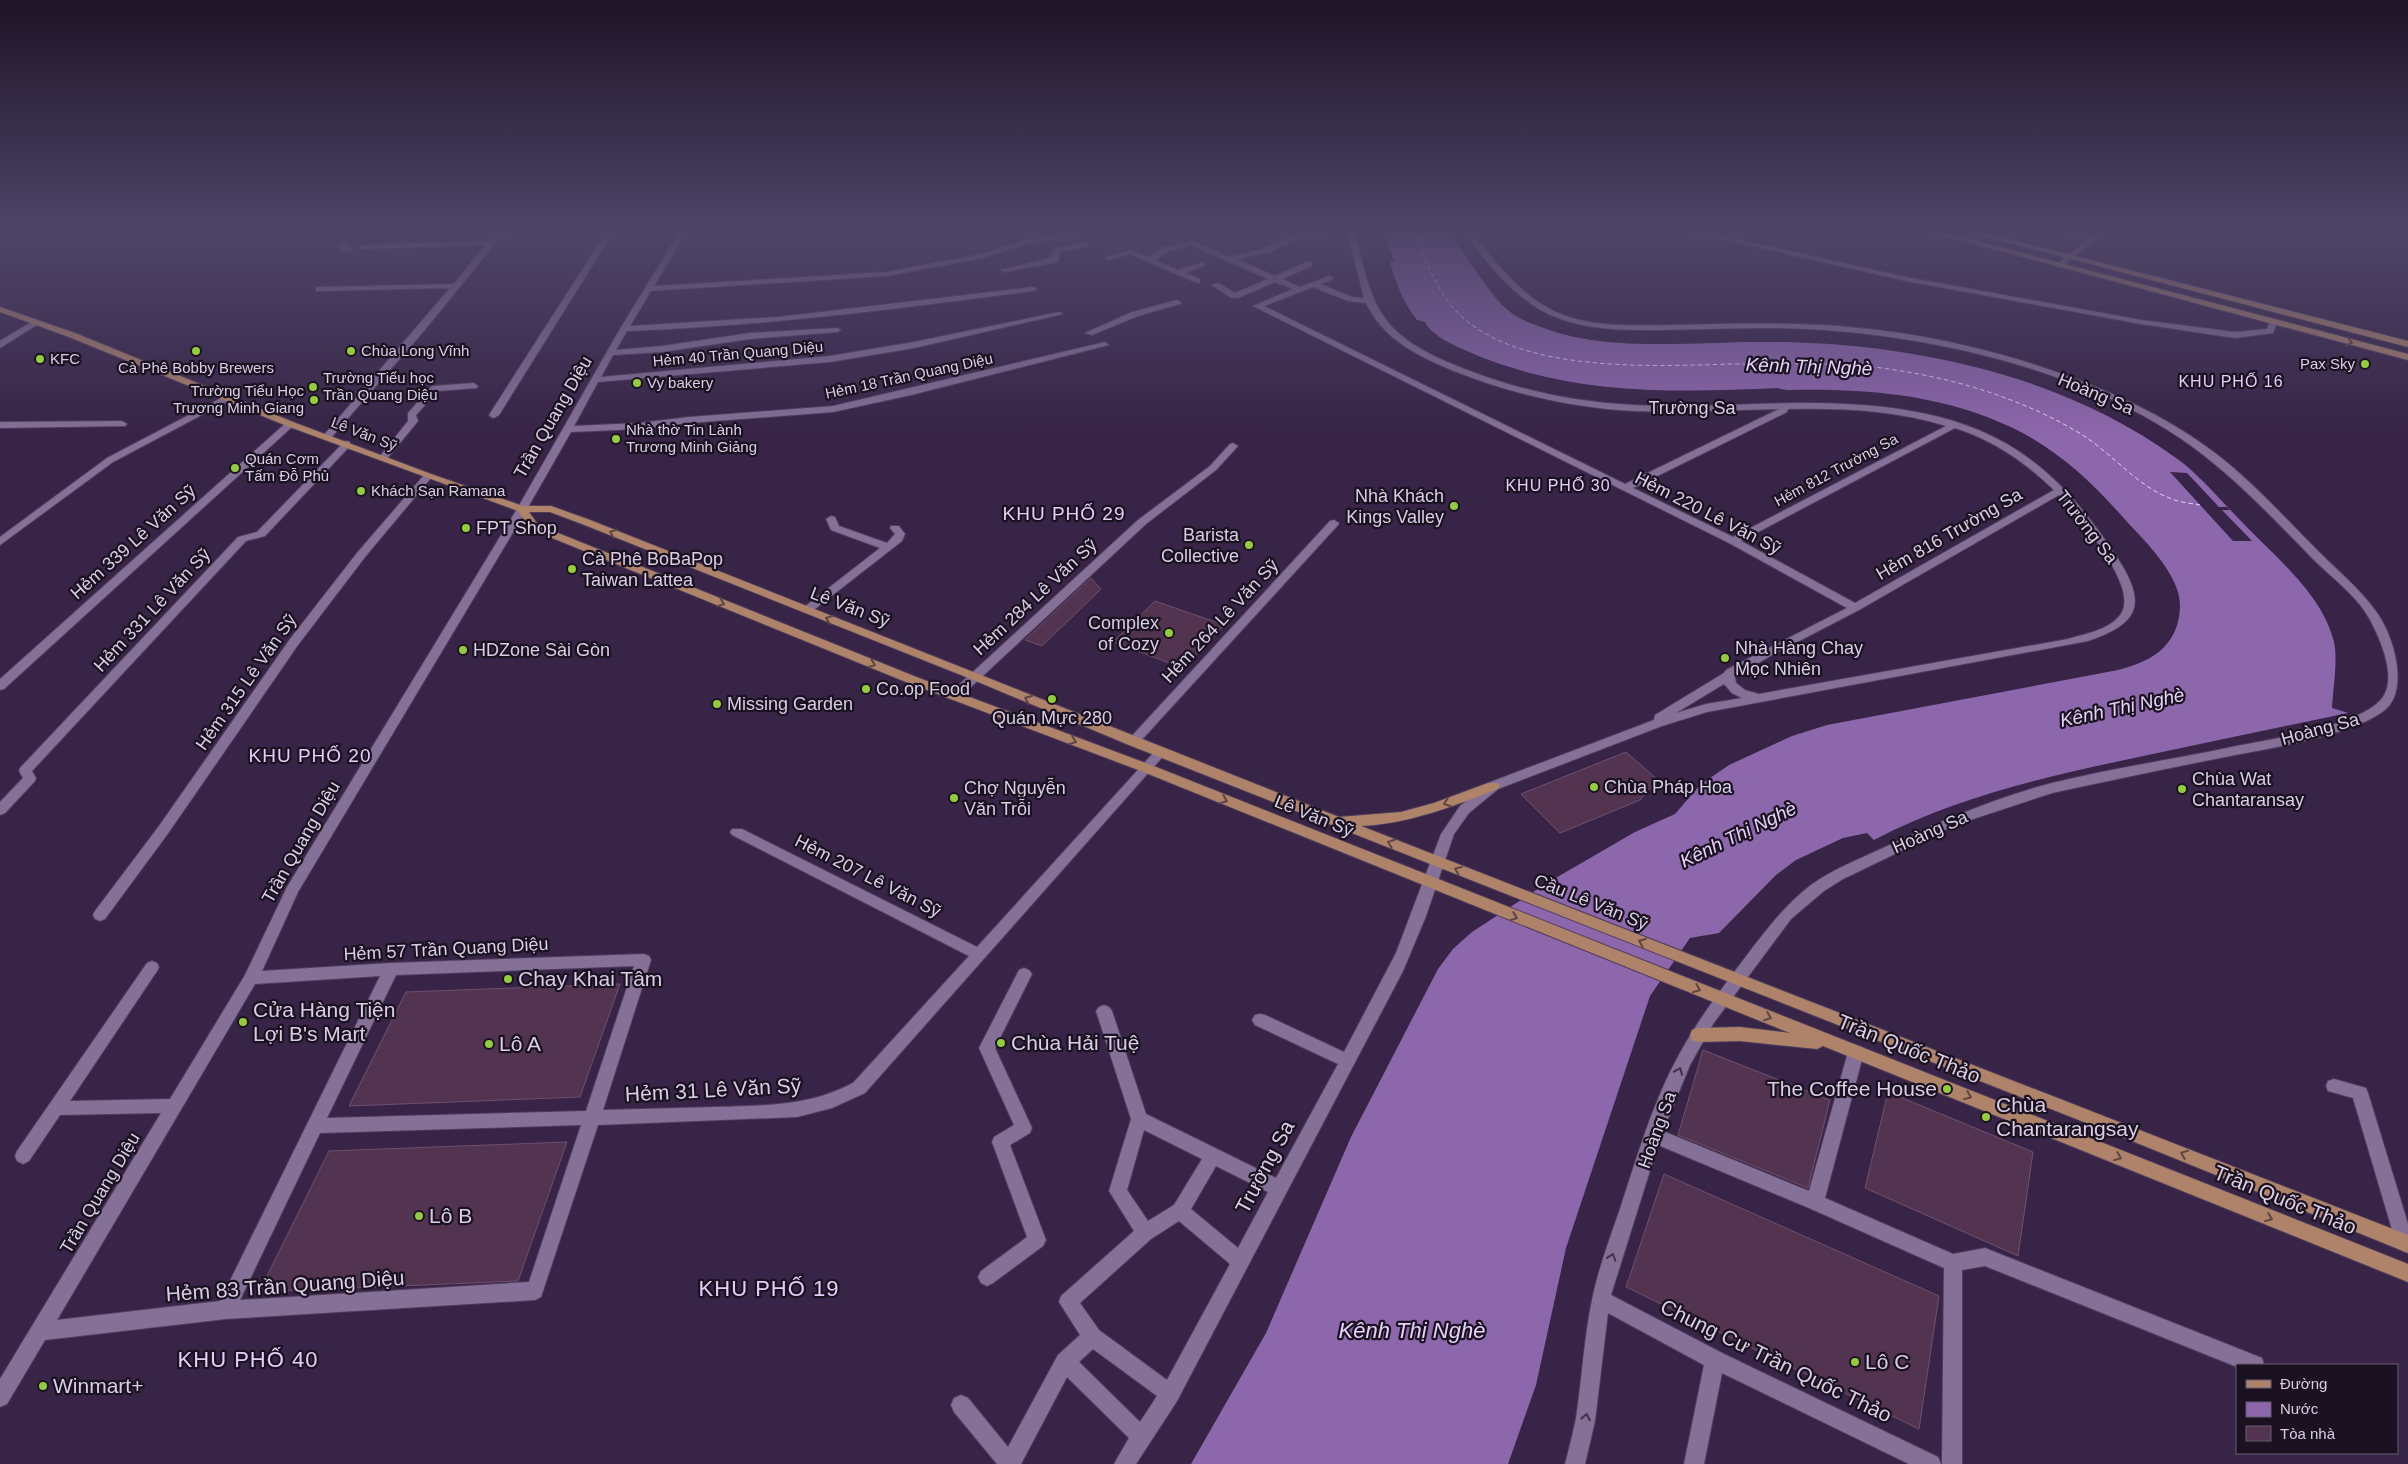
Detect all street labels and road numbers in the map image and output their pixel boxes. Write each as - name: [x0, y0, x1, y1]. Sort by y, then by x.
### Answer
- street label: Hẻm 40 Trần Quang Diệu: [652, 338, 824, 369]
- street label: Hẻm 18 Trần Quang Diệu: [824, 349, 994, 402]
- street label: Trần Quang Diệu: [510, 352, 596, 482]
- street label: Hoàng Sa: [2055, 369, 2138, 419]
- street label: Trường Sa: [1648, 398, 1737, 418]
- street label: Lê Văn Sỹ: [329, 413, 400, 454]
- street label: Hẻm 812 Trường Sa: [1771, 429, 1901, 509]
- street label: Hẻm 220 Lê Văn Sỹ: [1632, 468, 1784, 558]
- street label: Hẻm 339 Lê Văn Sỹ: [66, 481, 200, 603]
- street label: Hẻm 816 Trường Sa: [1873, 484, 2026, 584]
- street label: Trường Sa: [2052, 486, 2122, 568]
- street label: Hẻm 284 Lê Văn Sỹ: [969, 535, 1101, 659]
- street label: Hẻm 331 Lê Văn Sỹ: [90, 544, 214, 676]
- street label: Hẻm 264 Lê Văn Sỹ: [1158, 555, 1282, 687]
- street label: Lê Văn Sỹ: [808, 583, 892, 631]
- street label: Hẻm 315 Lê Văn Sỹ: [192, 610, 300, 754]
- street label: Hoàng Sa: [2279, 709, 2362, 749]
- street label: Trần Quang Diệu: [258, 777, 344, 907]
- street label: Lê Văn Sỹ: [1272, 791, 1356, 841]
- street label: Hoàng Sa: [1889, 806, 1972, 857]
- street label: Hẻm 207 Lê Văn Sỹ: [792, 831, 944, 921]
- street label: Cầu Lê Văn Sỹ: [1531, 870, 1651, 934]
- street label: Hẻm 57 Trần Quang Diệu: [343, 934, 549, 964]
- street label: Trần Quốc Thảo: [1835, 1009, 1984, 1088]
- street label: Hẻm 31 Lê Văn Sỹ: [624, 1073, 802, 1106]
- street label: Hoàng Sa: [1634, 1088, 1680, 1171]
- street label: Trường Sa: [1231, 1116, 1299, 1217]
- street label: Trần Quang Diệu: [56, 1129, 144, 1257]
- street label: Trần Quốc Thảo: [2211, 1160, 2360, 1239]
- street label: Hẻm 83 Trần Quang Diệu: [165, 1266, 405, 1305]
- street label: Chung Cư Trần Quốc Thảo: [1657, 1295, 1895, 1427]

